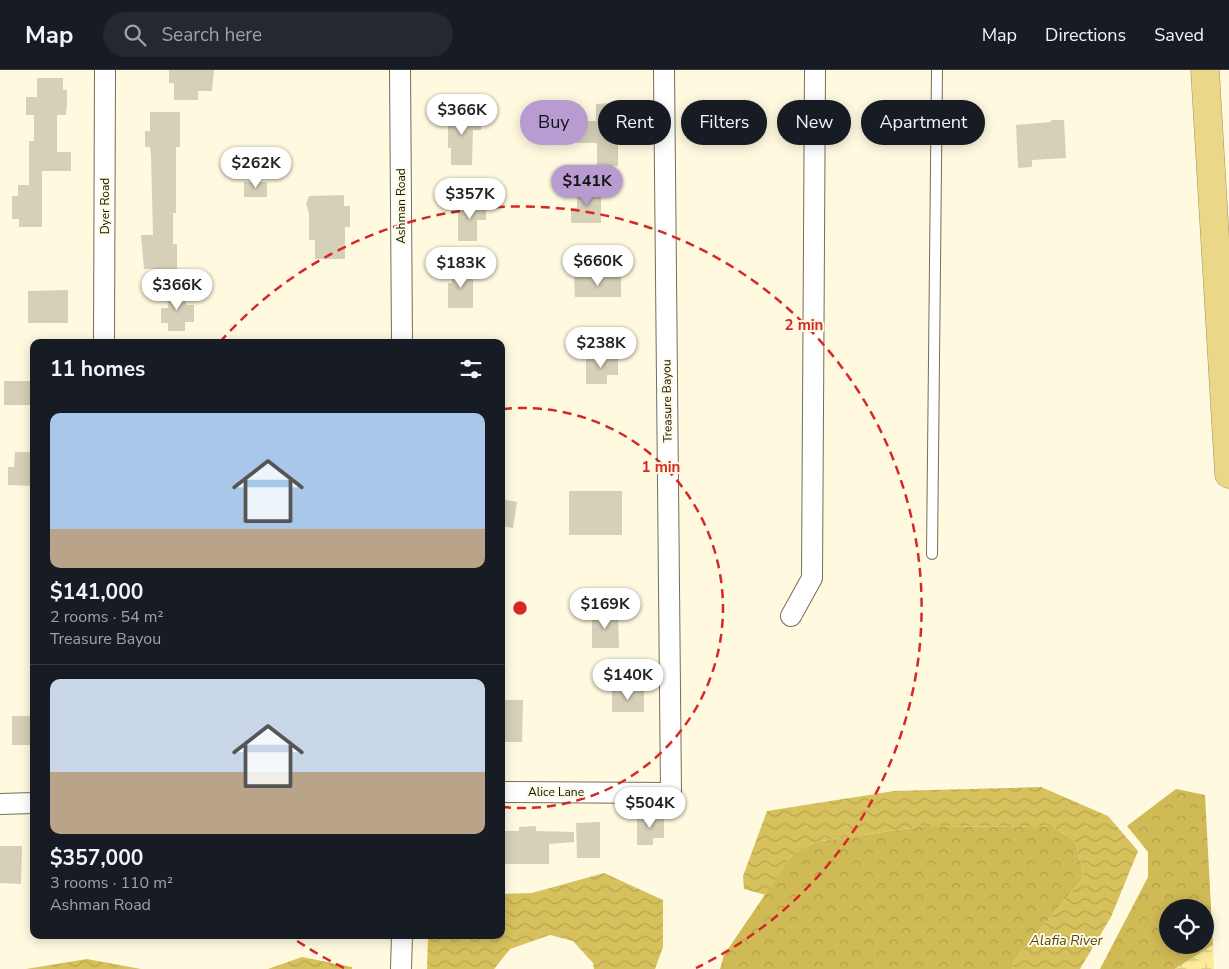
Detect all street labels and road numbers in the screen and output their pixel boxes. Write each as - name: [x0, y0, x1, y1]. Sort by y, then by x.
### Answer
- street label: Ashman Road: [393, 168, 409, 244]
- street label: Dyer Road: [97, 178, 113, 234]
- street label: Treasure Bayou: [658, 359, 676, 443]
- street label: Alice Lane: [528, 784, 584, 800]

